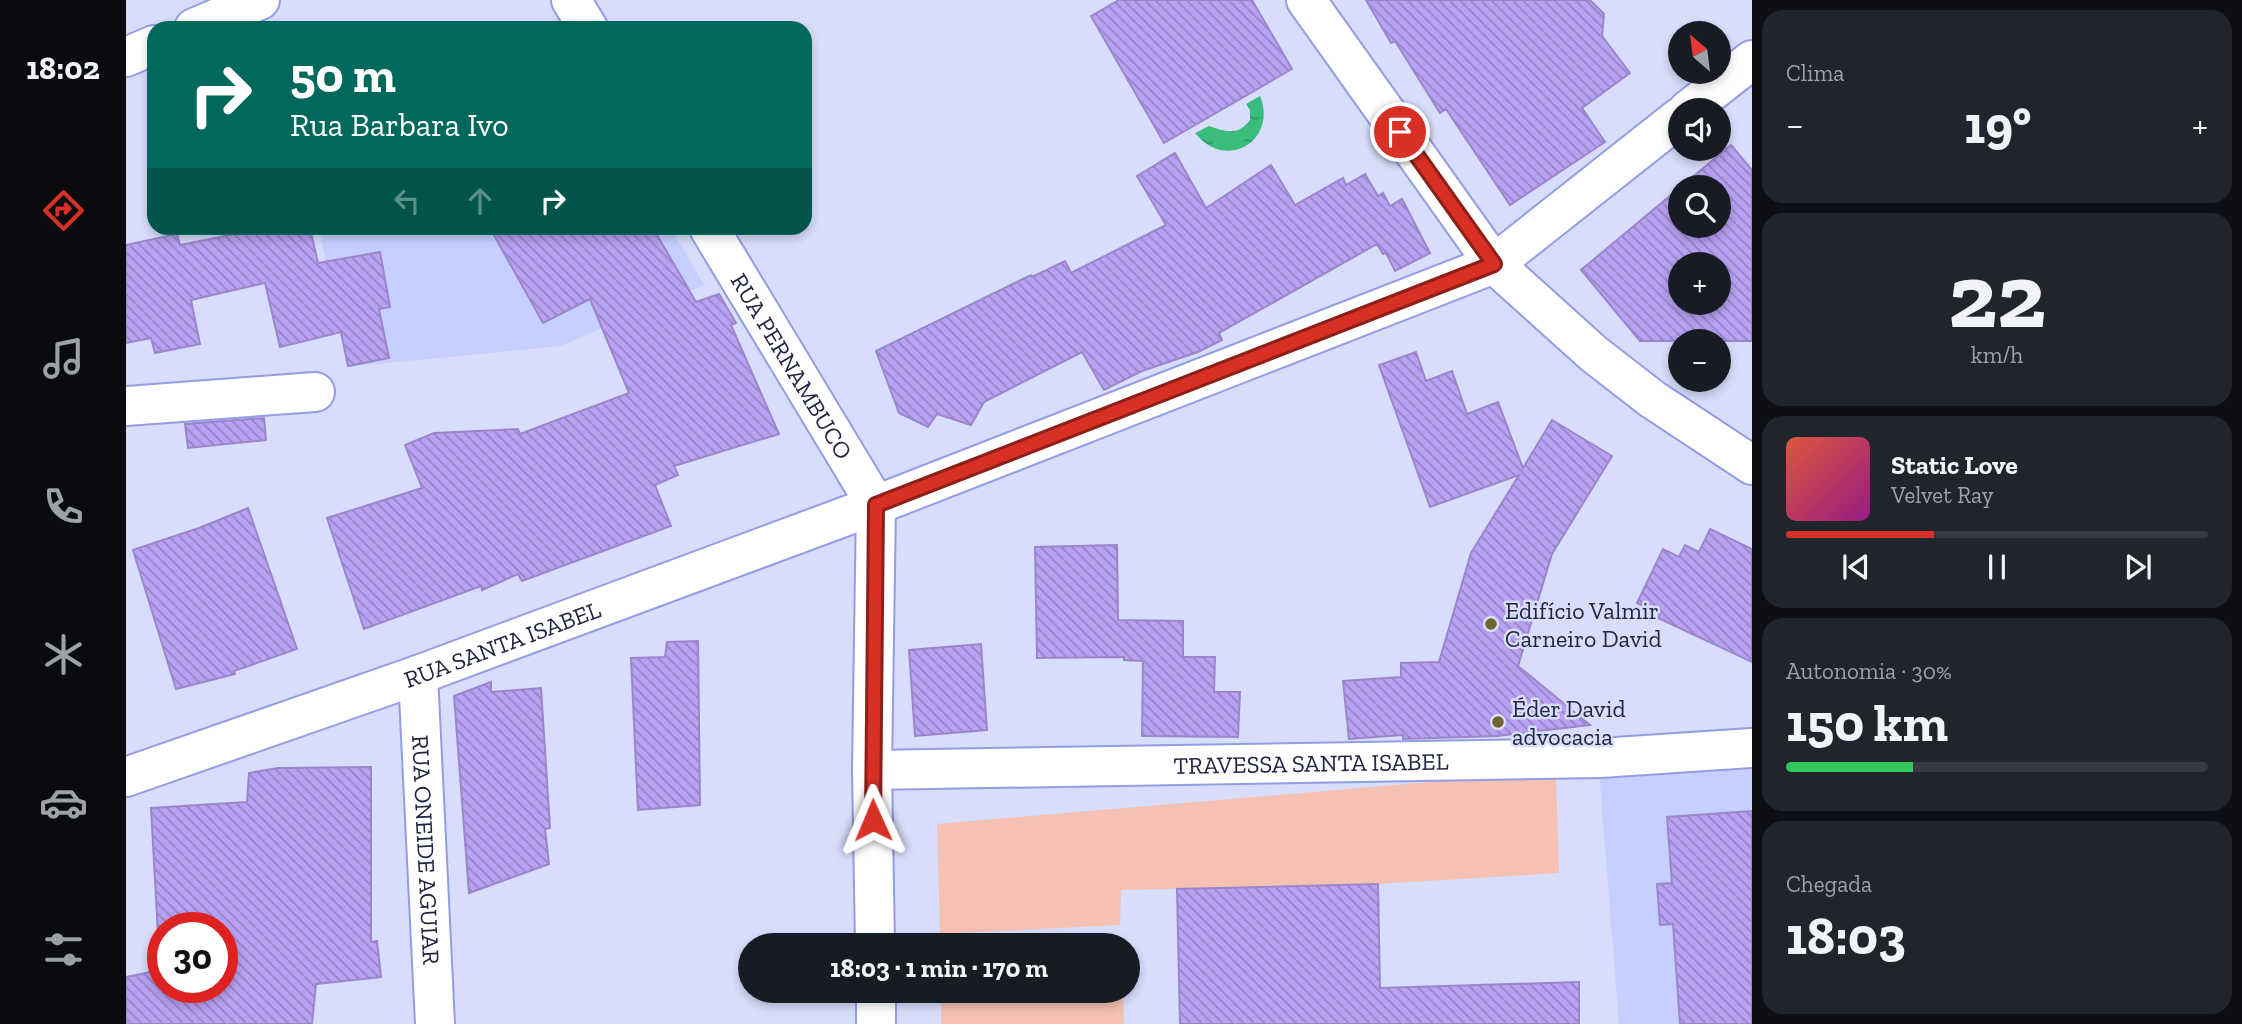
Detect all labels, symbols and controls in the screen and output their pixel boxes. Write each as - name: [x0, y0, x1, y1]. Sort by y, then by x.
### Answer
- north arrow: [1668, 21, 1731, 84]
- map controls: [1668, 21, 1731, 392]
- text: 50 m: [290, 46, 396, 105]
- text: 18:02: [26, 49, 100, 87]
- icon: right: [175, 49, 266, 140]
- text: Clima: [1786, 59, 1844, 87]
- text: 19°: [1964, 94, 2031, 156]
- button: sound: [1668, 98, 1731, 161]
- pin: [1370, 102, 1430, 162]
- text: −: [1786, 102, 1804, 148]
- text: +: [2192, 102, 2208, 148]
- text: Rua Barbara Ivo: [290, 106, 509, 144]
- icon: arrive: [1381, 113, 1419, 151]
- button: search: [1668, 175, 1731, 238]
- icon: left: [388, 182, 426, 220]
- icon: ahead: [461, 182, 499, 220]
- icon: right: [534, 182, 572, 220]
- icon: directions: [39, 186, 88, 235]
- text: 22: [1948, 241, 2046, 350]
- button: +: [1668, 252, 1731, 315]
- street label: RUA PERNAMBUCO: [725, 268, 859, 464]
- button: −: [1668, 329, 1731, 392]
- icon: music: [39, 334, 88, 383]
- text: km/h: [1971, 341, 2023, 369]
- text: Static Love: [1891, 449, 2018, 481]
- text: Velvet Ray: [1891, 481, 1993, 509]
- icon: phone: [39, 482, 88, 531]
- icon: previous: [1837, 548, 1875, 586]
- icon: pause: [1978, 548, 2016, 586]
- icon: next: [2119, 548, 2157, 586]
- street label: RUA SANTA ISABEL: [400, 594, 604, 693]
- place label: Edifício Valmir Carneiro David: [1505, 596, 1662, 653]
- marker: Edifício Valmir Carneiro David: [1483, 616, 1499, 632]
- icon: climate: [39, 630, 88, 679]
- text: Autonomia · 30%: [1786, 657, 1952, 685]
- text: 150 km: [1786, 692, 1948, 754]
- place label: Éder David advocacia: [1512, 694, 1626, 751]
- marker: Éder David advocacia: [1490, 714, 1506, 730]
- street label: RUA ONEIDE AGUIAR: [406, 734, 447, 966]
- street label: TRAVESSA SANTA ISABEL: [1173, 746, 1449, 780]
- icon: car: [39, 778, 88, 827]
- position arrow: [836, 783, 910, 857]
- text: Chegada: [1786, 870, 1872, 898]
- text: 18:03: [1786, 905, 1906, 967]
- speed limit sign: 30: [147, 912, 238, 1003]
- icon: filters: [39, 925, 88, 974]
- text: 18:03 · 1 min · 170 m: [830, 952, 1048, 984]

